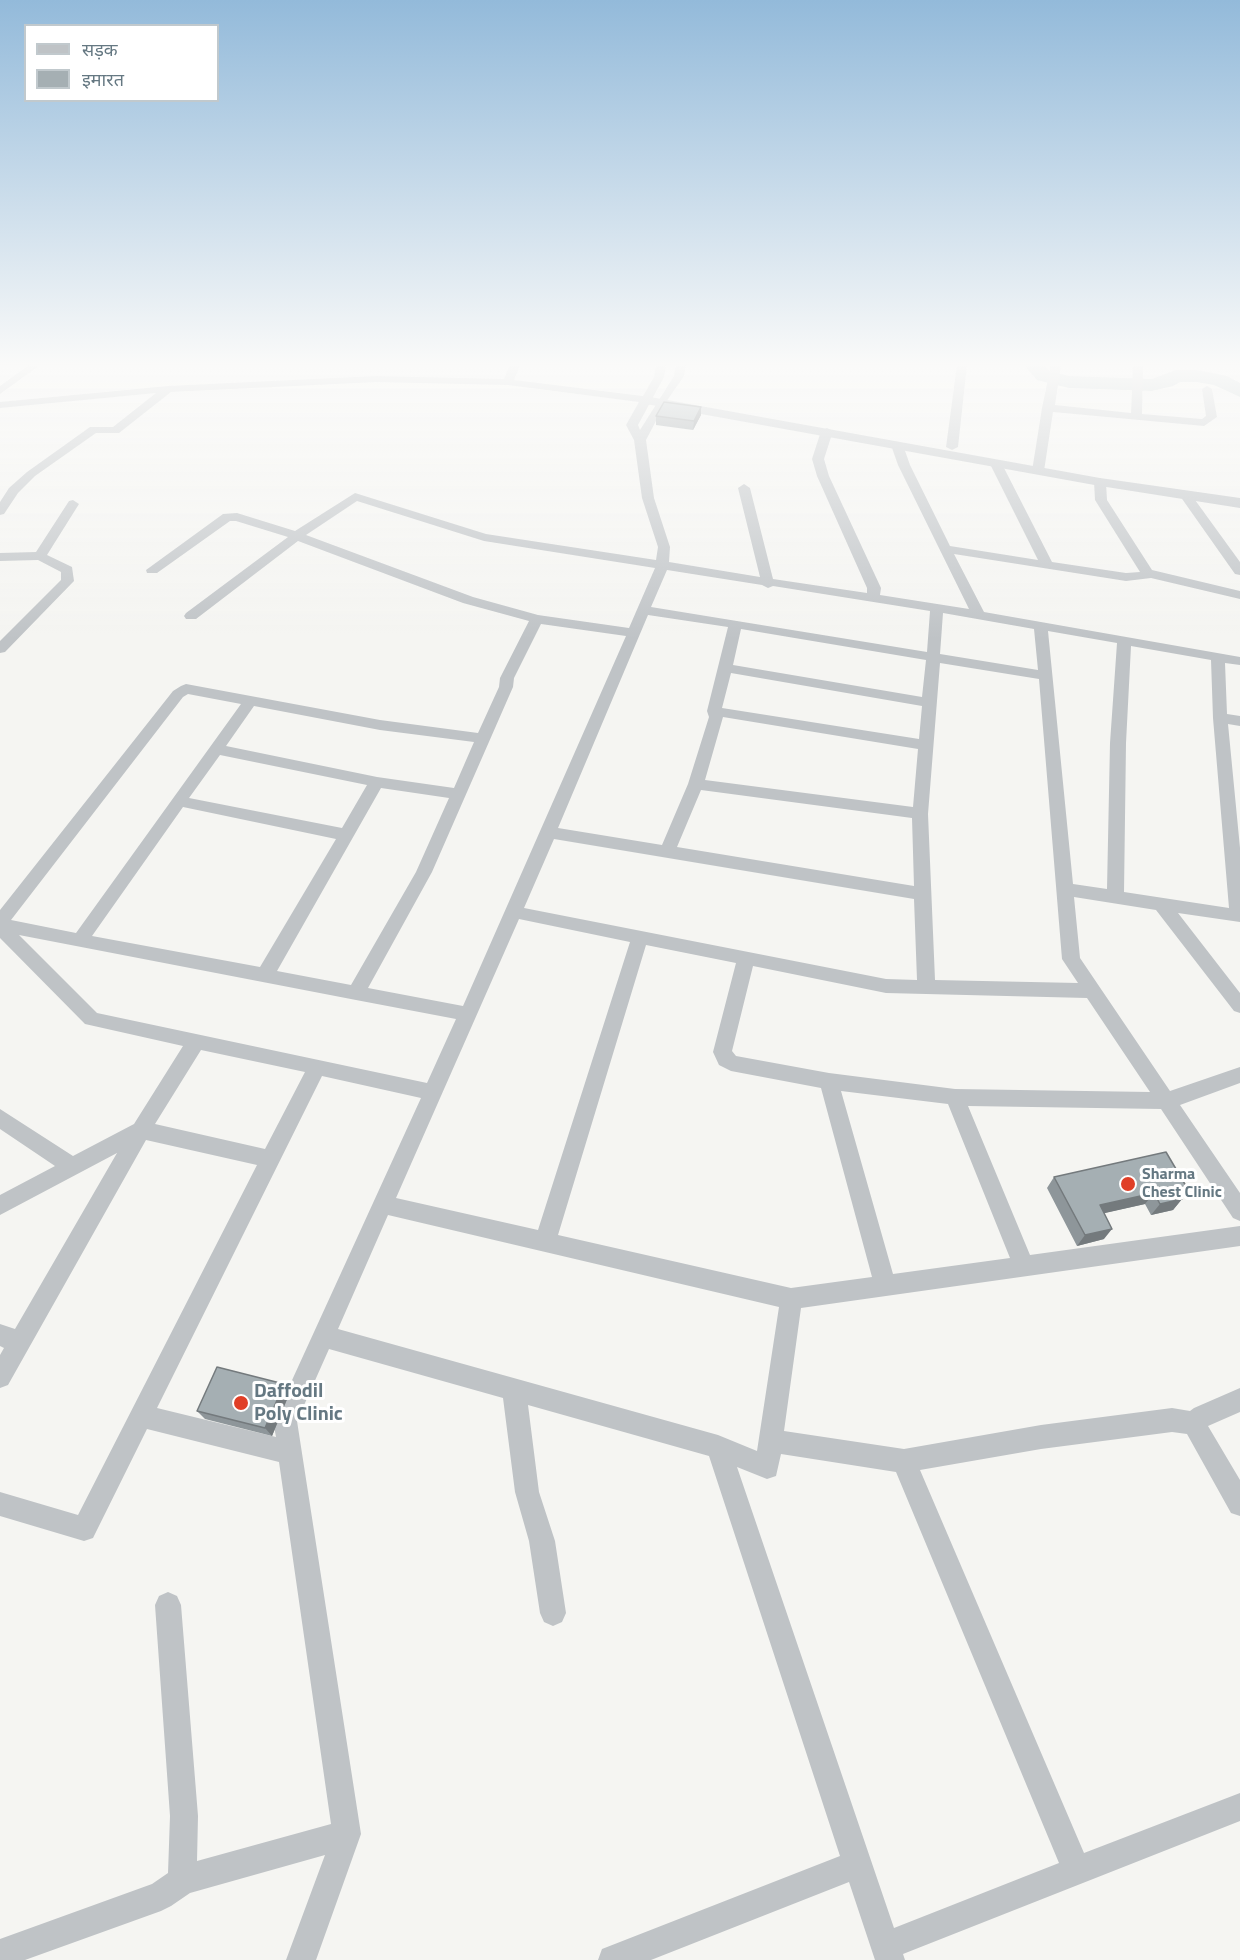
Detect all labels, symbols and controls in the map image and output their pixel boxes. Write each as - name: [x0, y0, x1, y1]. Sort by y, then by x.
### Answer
- legend: [24, 24, 219, 102]
- text: सड़क: [82, 36, 118, 63]
- text: इमारत: [82, 66, 124, 93]
- place label: Sharma Chest Clinic: [1142, 1165, 1222, 1203]
- marker: Sharma Chest Clinic: [1119, 1175, 1137, 1193]
- place label: Daffodil Poly Clinic: [254, 1380, 343, 1427]
- marker: Daffodil Poly Clinic: [232, 1394, 250, 1412]

